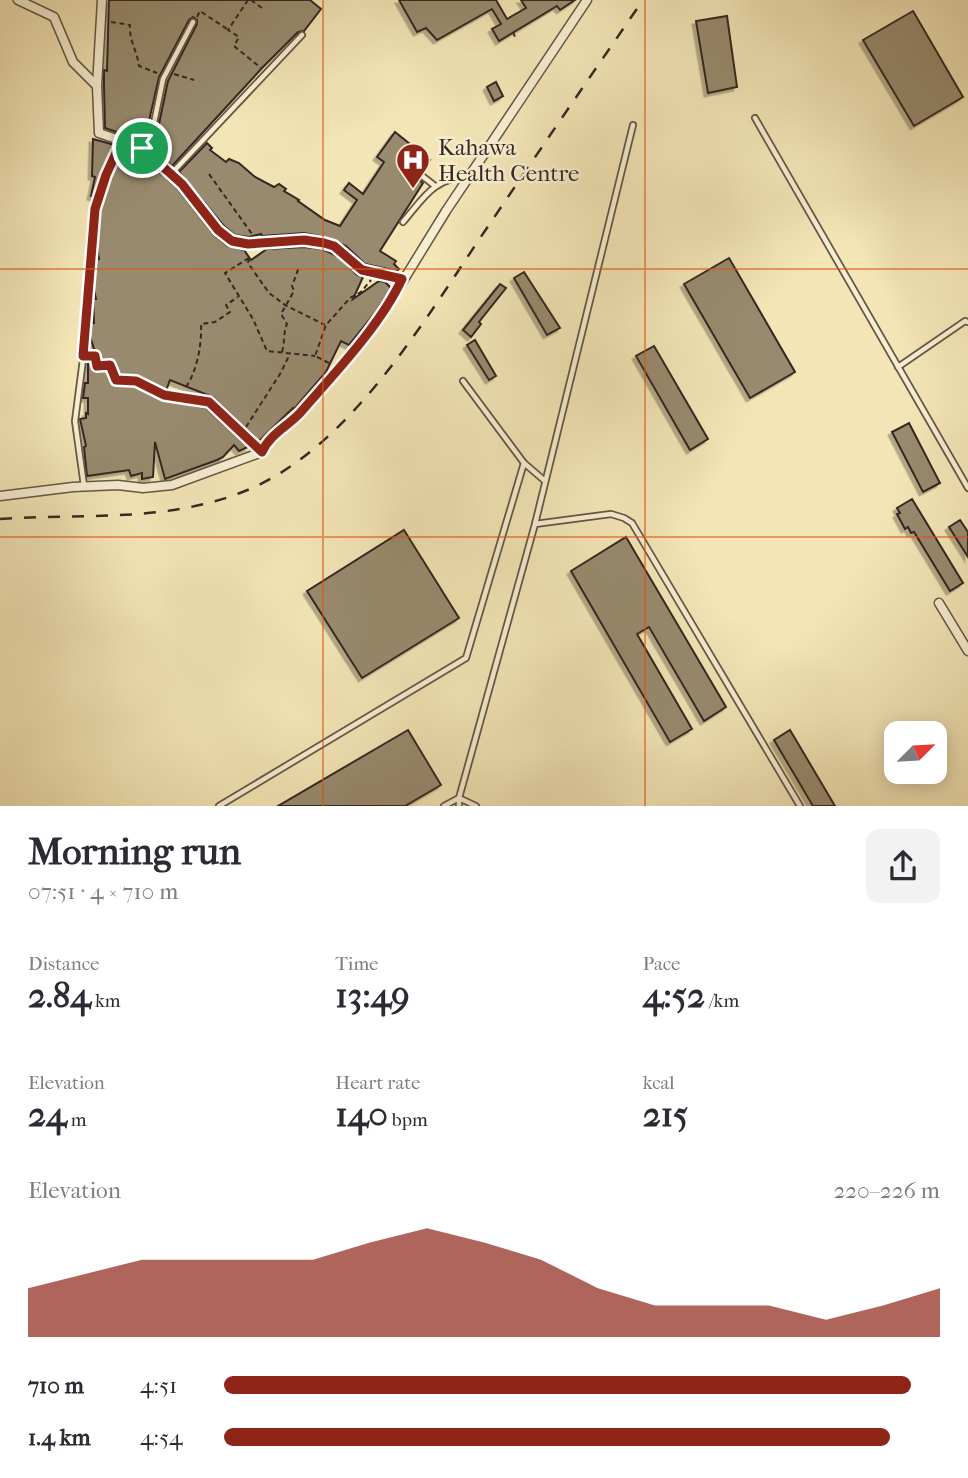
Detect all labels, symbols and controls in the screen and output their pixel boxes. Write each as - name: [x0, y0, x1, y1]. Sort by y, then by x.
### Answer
- pin: [112, 118, 172, 178]
- icon: arrive: [123, 129, 161, 167]
- place label: Kahawa Health Centre: [438, 134, 580, 187]
- hospital icon: Kahawa Health Centre: [394, 141, 432, 190]
- north arrow: [884, 721, 947, 784]
- map controls: [884, 721, 947, 784]
- text: Morning run: [28, 829, 241, 874]
- button: share: [866, 829, 940, 903]
- text: 07:51 · 4 × 710 m: [28, 878, 178, 905]
- text: Distance: [28, 953, 99, 975]
- text: Time: [335, 953, 379, 975]
- text: Pace: [643, 953, 681, 975]
- text: 2.84: [28, 975, 91, 1016]
- text: 13:49: [335, 975, 410, 1016]
- text: 4:52: [643, 975, 705, 1016]
- text: km: [91, 990, 120, 1012]
- text: /km: [705, 990, 739, 1012]
- text: Elevation: [28, 1072, 105, 1094]
- text: Heart rate: [335, 1072, 420, 1094]
- text: kcal: [643, 1072, 675, 1094]
- text: 24: [28, 1094, 67, 1135]
- text: 140: [335, 1094, 388, 1135]
- text: 215: [643, 1094, 688, 1135]
- text: m: [67, 1109, 87, 1131]
- text: bpm: [388, 1109, 428, 1131]
- text: Elevation: [28, 1177, 121, 1204]
- text: 220–226 m: [833, 1177, 940, 1204]
- text: 710 m: [28, 1372, 84, 1399]
- text: 4:51: [140, 1372, 177, 1399]
- text: 1.4 km: [28, 1424, 91, 1451]
- text: 4:54: [140, 1424, 183, 1451]

